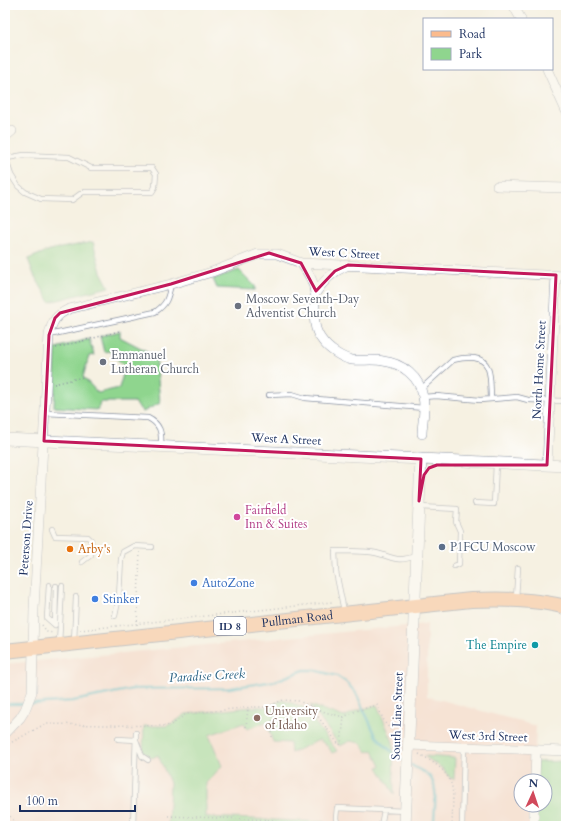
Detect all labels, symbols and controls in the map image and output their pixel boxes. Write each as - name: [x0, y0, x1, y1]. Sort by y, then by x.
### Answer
- legend: [423, 18, 553, 70]
- text: Road: [459, 26, 486, 42]
- text: Park: [459, 46, 483, 62]
- street label: West C Street: [307, 243, 380, 263]
- place label: Moscow Seventh-Day Adventist Church: [246, 291, 360, 321]
- marker: Moscow Seventh-Day Adventist Church: [233, 301, 243, 311]
- street label: North Home Street: [528, 320, 550, 420]
- place label: Emmanuel Lutheran Church: [111, 347, 199, 377]
- marker: Emmanuel Lutheran Church: [98, 357, 108, 367]
- street label: West A Street: [249, 429, 322, 449]
- street label: Peterson Drive: [15, 500, 37, 576]
- place label: Fairfield Inn & Suites: [245, 502, 307, 532]
- marker: Fairfield Inn & Suites: [232, 512, 242, 522]
- place label: P1FCU Moscow: [450, 539, 536, 555]
- place label: Arby's: [78, 541, 110, 557]
- marker: P1FCU Moscow: [437, 542, 447, 552]
- marker: Arby's: [65, 544, 75, 554]
- place label: AutoZone: [202, 575, 255, 591]
- marker: AutoZone: [189, 578, 199, 588]
- place label: Stinker: [103, 591, 140, 607]
- marker: Stinker: [90, 594, 100, 604]
- street label: Pullman Road: [261, 607, 334, 631]
- road number: ID 8: [214, 617, 246, 635]
- place label: The Empire: [466, 637, 527, 653]
- marker: The Empire: [530, 640, 540, 650]
- water label: Paradise Creek: [169, 665, 246, 687]
- street label: South Line Street: [387, 672, 407, 760]
- place label: University of Idaho: [265, 703, 319, 733]
- marker: University of Idaho: [252, 713, 262, 723]
- street label: West 3rd Street: [447, 727, 528, 745]
- north arrow: [513, 773, 553, 813]
- text: N: [528, 776, 539, 791]
- scale bar: [20, 787, 135, 813]
- text: 100 m: [26, 793, 59, 809]

